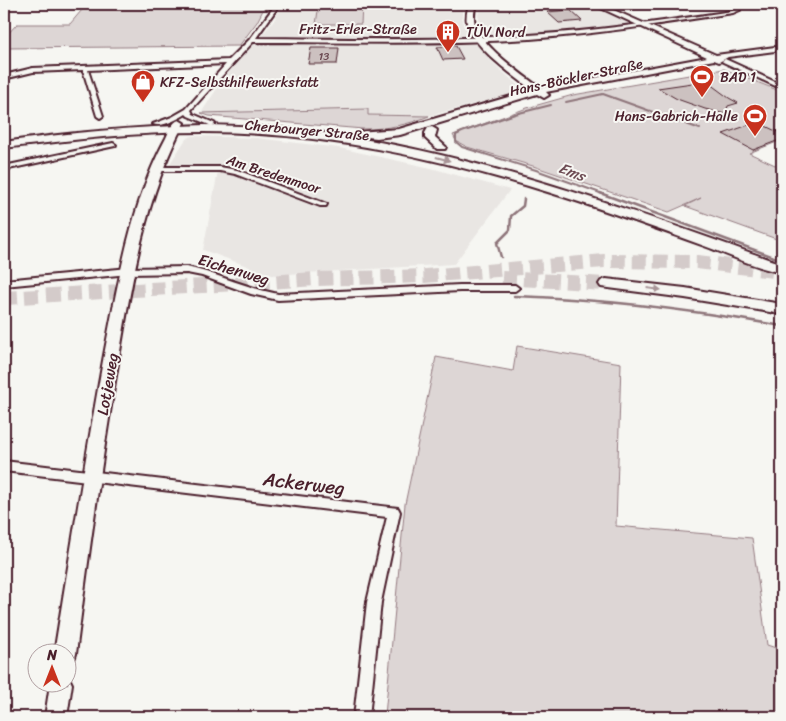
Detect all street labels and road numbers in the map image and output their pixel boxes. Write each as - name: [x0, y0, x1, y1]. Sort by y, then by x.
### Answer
- street label: Fritz-Erler-Straße: [299, 17, 417, 42]
- street label: Hans-Böckler-Straße: [507, 51, 645, 104]
- street label: Cherbourger Straße: [244, 113, 370, 148]
- street label: Am Bredenmoor: [222, 147, 326, 202]
- street label: Eichenweg: [195, 245, 273, 294]
- street label: Lotjeweg: [88, 351, 127, 418]
- street label: Ackerweg: [260, 462, 347, 505]

